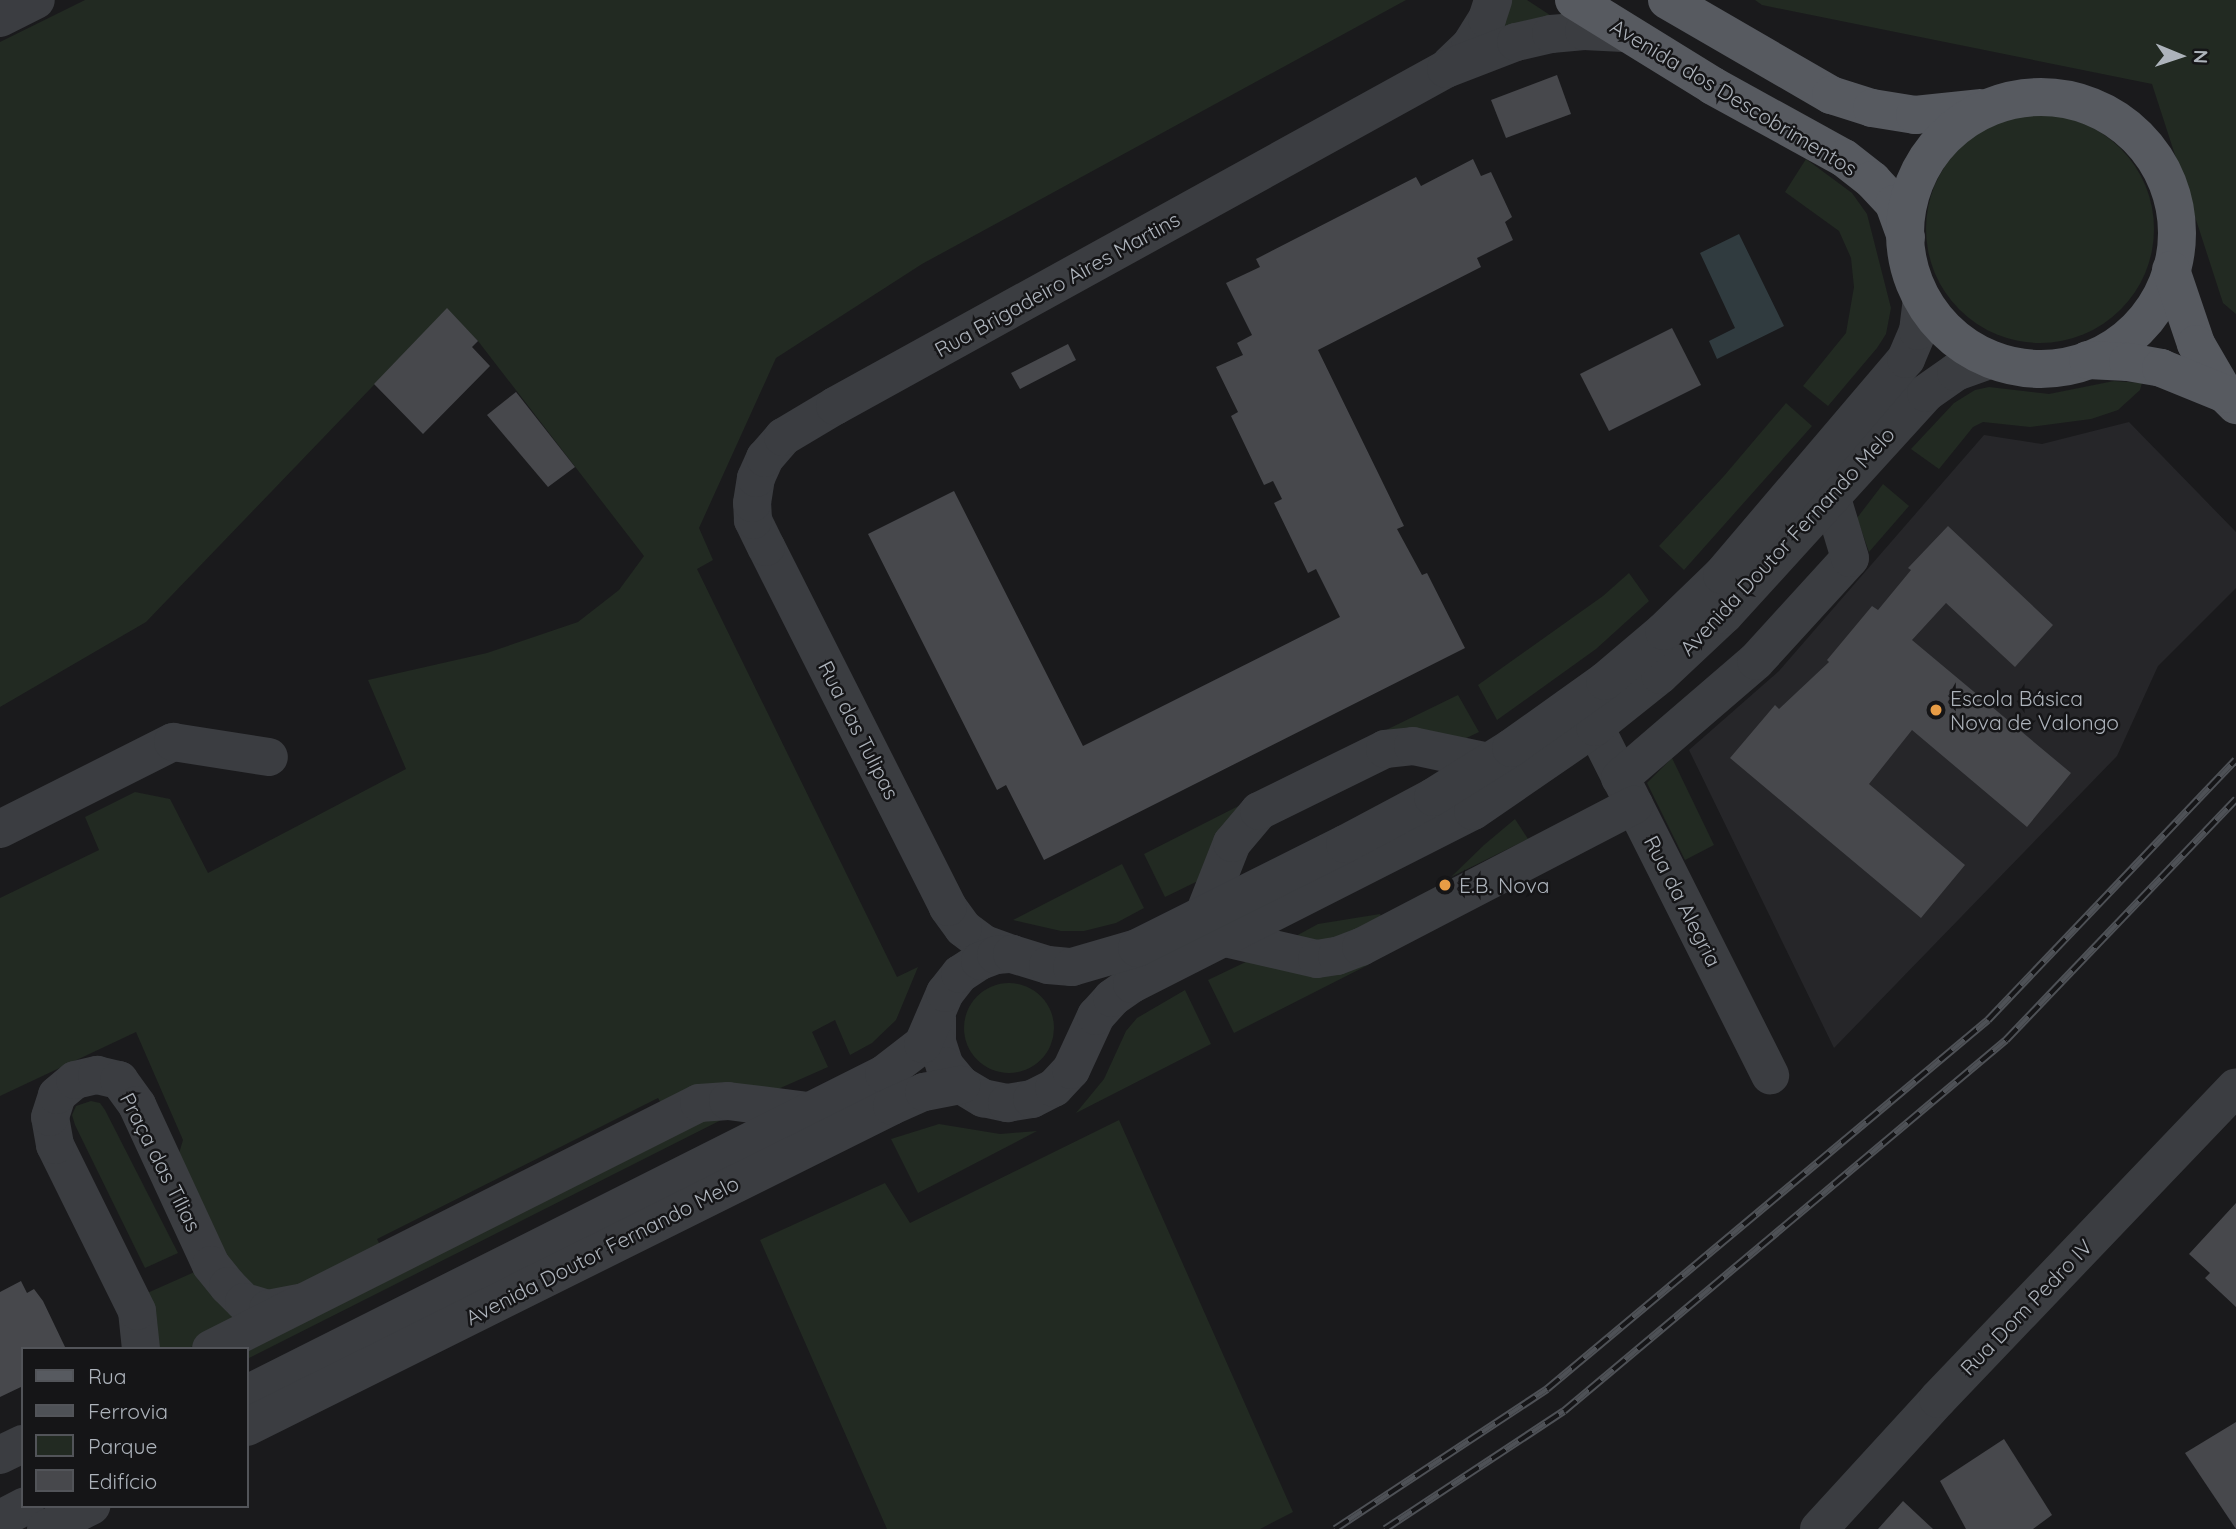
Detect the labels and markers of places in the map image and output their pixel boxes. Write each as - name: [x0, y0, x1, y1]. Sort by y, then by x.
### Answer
- place label: Escola Básica Nova de Valongo: [1950, 685, 2119, 735]
- marker: Escola Básica Nova de Valongo: [1928, 702, 1944, 718]
- place label: E.B. Nova: [1459, 872, 1550, 898]
- marker: E.B. Nova: [1437, 877, 1453, 893]

